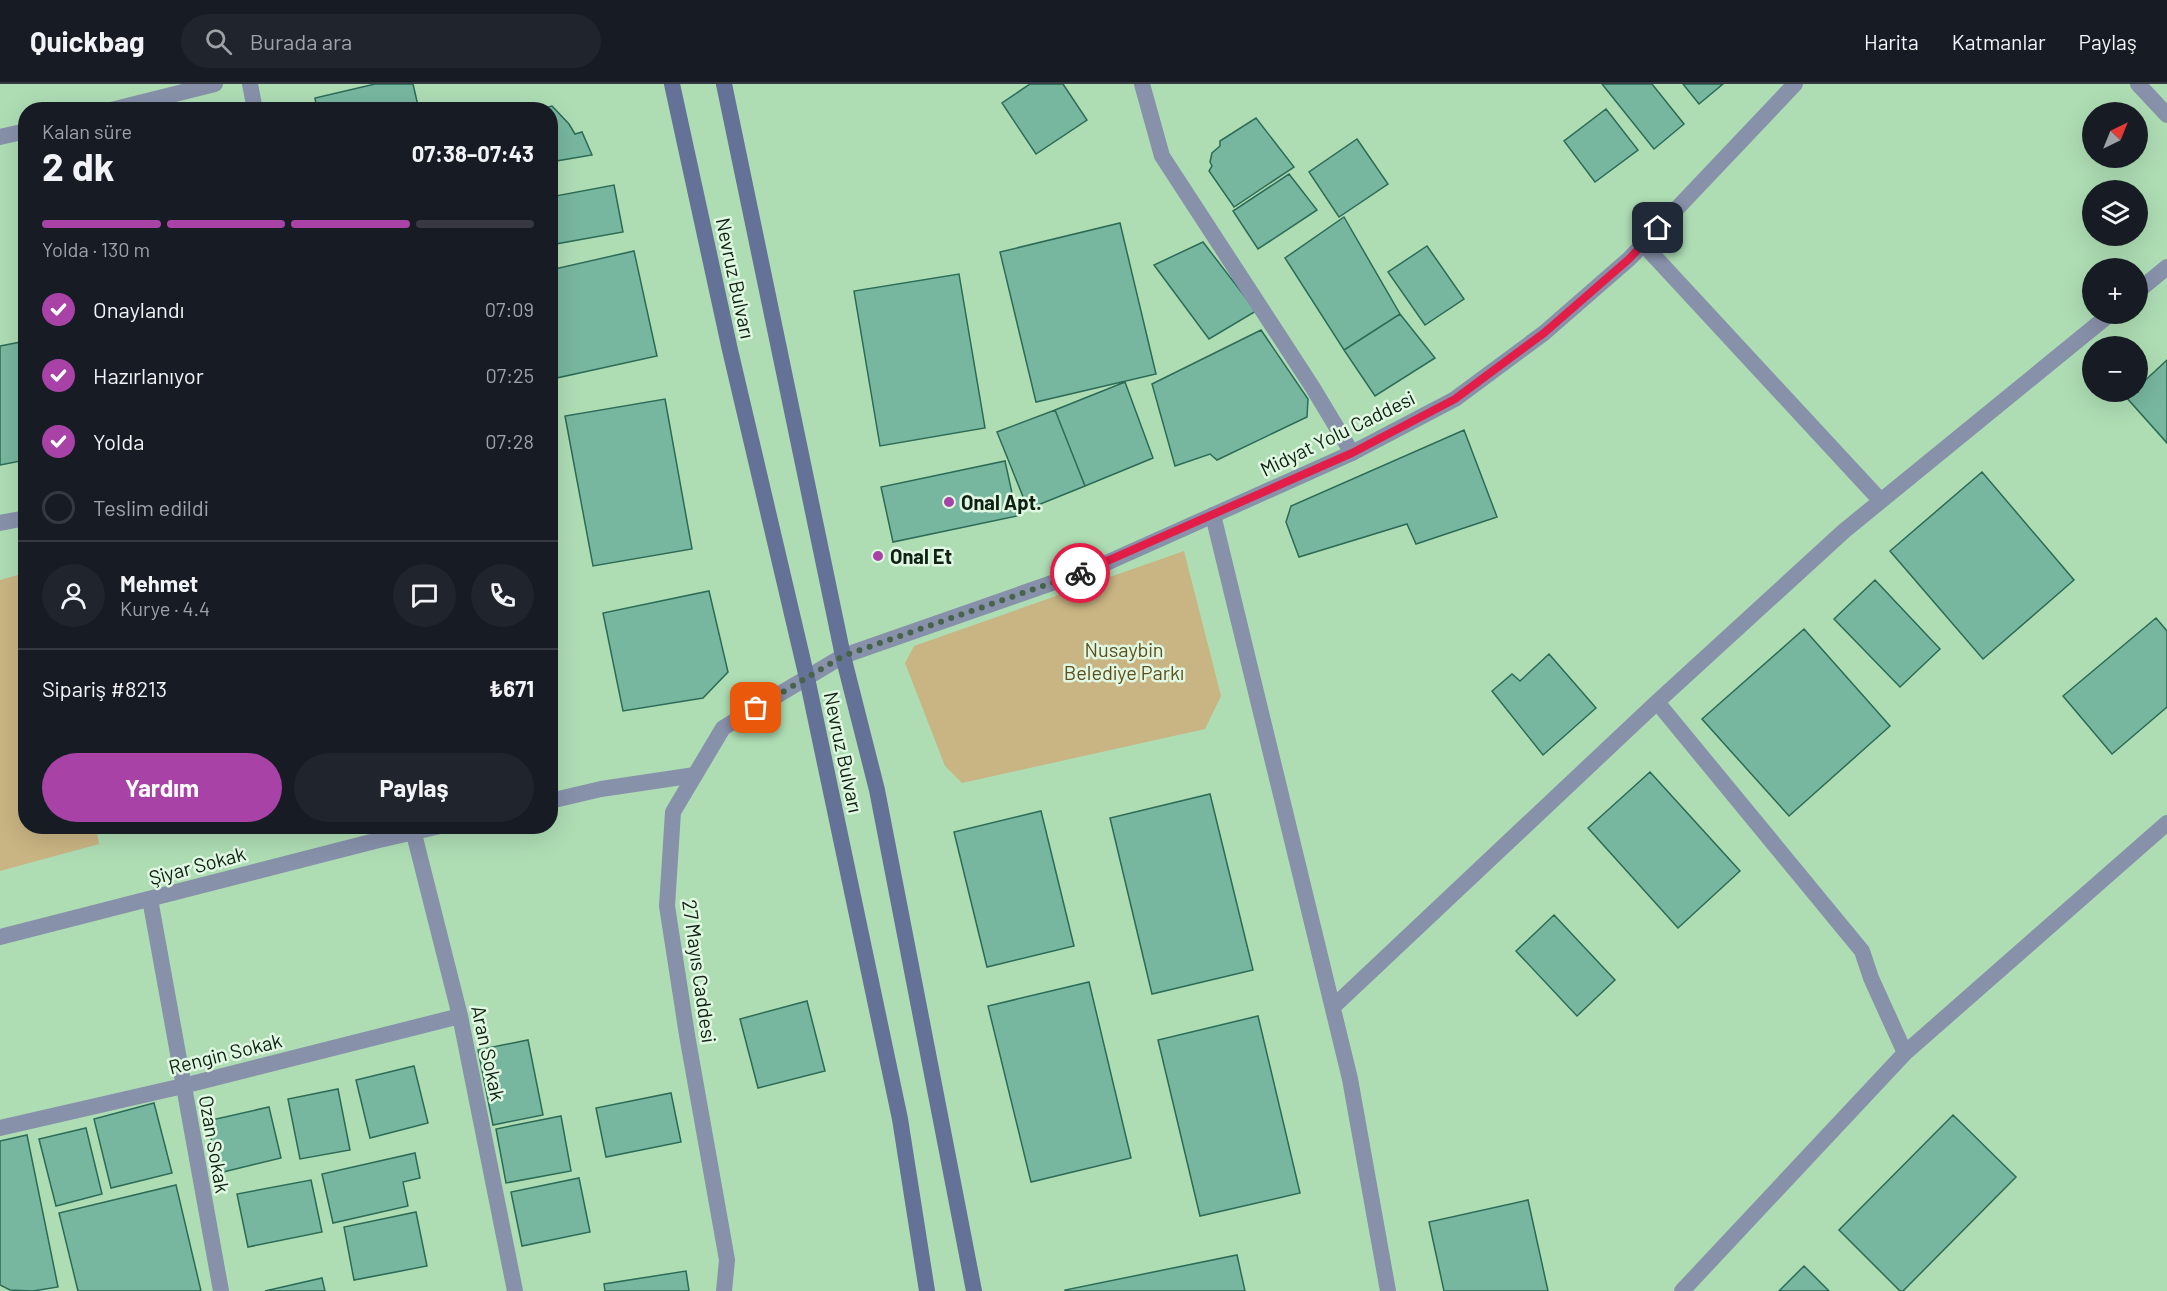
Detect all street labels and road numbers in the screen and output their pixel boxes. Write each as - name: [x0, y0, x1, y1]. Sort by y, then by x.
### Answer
- street label: Nevruz Bulvarı: [711, 215, 761, 341]
- street label: Midyat Yolu Caddesi: [1256, 385, 1418, 481]
- street label: Nevruz Bulvarı: [819, 689, 869, 815]
- street label: Şiyar Sokak: [146, 841, 248, 889]
- street label: 27 Mayıs Caddesi: [678, 898, 722, 1044]
- street label: Aran Sokak: [467, 1003, 511, 1103]
- street label: Rengin Sokak: [166, 1027, 284, 1079]
- street label: Ozan Sokak: [195, 1093, 235, 1195]

